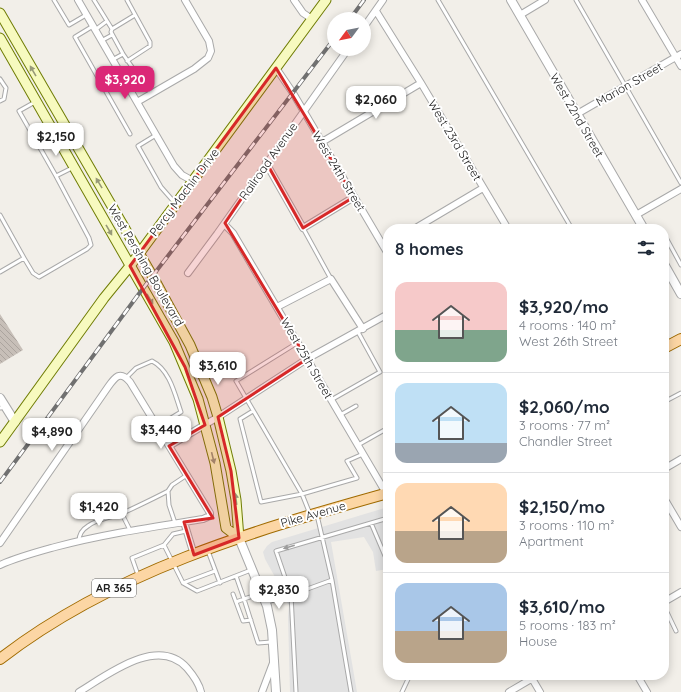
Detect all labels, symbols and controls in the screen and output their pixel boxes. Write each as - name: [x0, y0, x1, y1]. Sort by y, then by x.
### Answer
- north arrow: [327, 12, 371, 56]
- map controls: [327, 12, 371, 56]
- street label: Marion Street: [593, 59, 665, 109]
- one-way arrow: [30, 65, 37, 77]
- pin: $3,920: [92, 66, 158, 100]
- street label: West 22nd Street: [547, 70, 607, 160]
- text: $3,920: [104, 71, 146, 87]
- pin: $2,060: [343, 86, 409, 120]
- text: $2,060: [355, 91, 397, 107]
- street label: West 23rd Street: [425, 97, 485, 183]
- street label: Railroad Avenue: [236, 119, 300, 203]
- pin: $2,150: [23, 123, 89, 157]
- text: $2,150: [37, 128, 75, 144]
- street label: West 24th Street: [309, 128, 369, 214]
- street label: Percy Machin Drive: [146, 145, 222, 239]
- one-way arrow: [95, 177, 102, 189]
- street label: West Pershing Boulevard: [105, 201, 187, 329]
- one-way arrow: [106, 224, 113, 236]
- icon: filters: [635, 237, 657, 259]
- text: 8 homes: [395, 238, 464, 259]
- one-way arrow: [146, 293, 153, 305]
- text: $3,920/mo: [519, 296, 609, 317]
- icon: home: [427, 298, 475, 346]
- street label: West 25th Street: [278, 315, 336, 401]
- text: 4 rooms · 140 m²: [519, 317, 616, 333]
- text: West 26th Street: [519, 333, 618, 349]
- pin: $3,610: [185, 352, 251, 386]
- text: $3,610: [199, 357, 237, 373]
- text: $2,060/mo: [519, 396, 610, 417]
- icon: home: [427, 399, 475, 447]
- pin: $3,440: [128, 416, 194, 450]
- text: 3 rooms · 77 m²: [519, 417, 610, 433]
- pin: $4,890: [19, 418, 85, 452]
- text: $3,440: [140, 421, 182, 437]
- text: $4,890: [31, 423, 73, 439]
- text: Chandler Street: [519, 433, 612, 449]
- one-way arrow: [211, 452, 217, 464]
- pin: $1,420: [66, 493, 132, 527]
- one-way arrow: [233, 493, 239, 505]
- text: $2,150/mo: [519, 496, 605, 517]
- text: $1,420: [79, 498, 119, 514]
- street label: Pike Avenue: [279, 498, 347, 530]
- icon: home: [427, 499, 475, 547]
- text: 3 rooms · 110 m²: [519, 517, 614, 533]
- text: Apartment: [519, 533, 584, 549]
- one-way arrow: [282, 544, 294, 550]
- pin: $2,830: [246, 576, 312, 610]
- road number: AR 365: [92, 579, 136, 597]
- text: $2,830: [259, 581, 299, 597]
- text: $3,610/mo: [519, 596, 605, 617]
- icon: home: [427, 599, 475, 647]
- text: 5 rooms · 183 m²: [519, 617, 616, 633]
- text: House: [519, 633, 557, 649]

